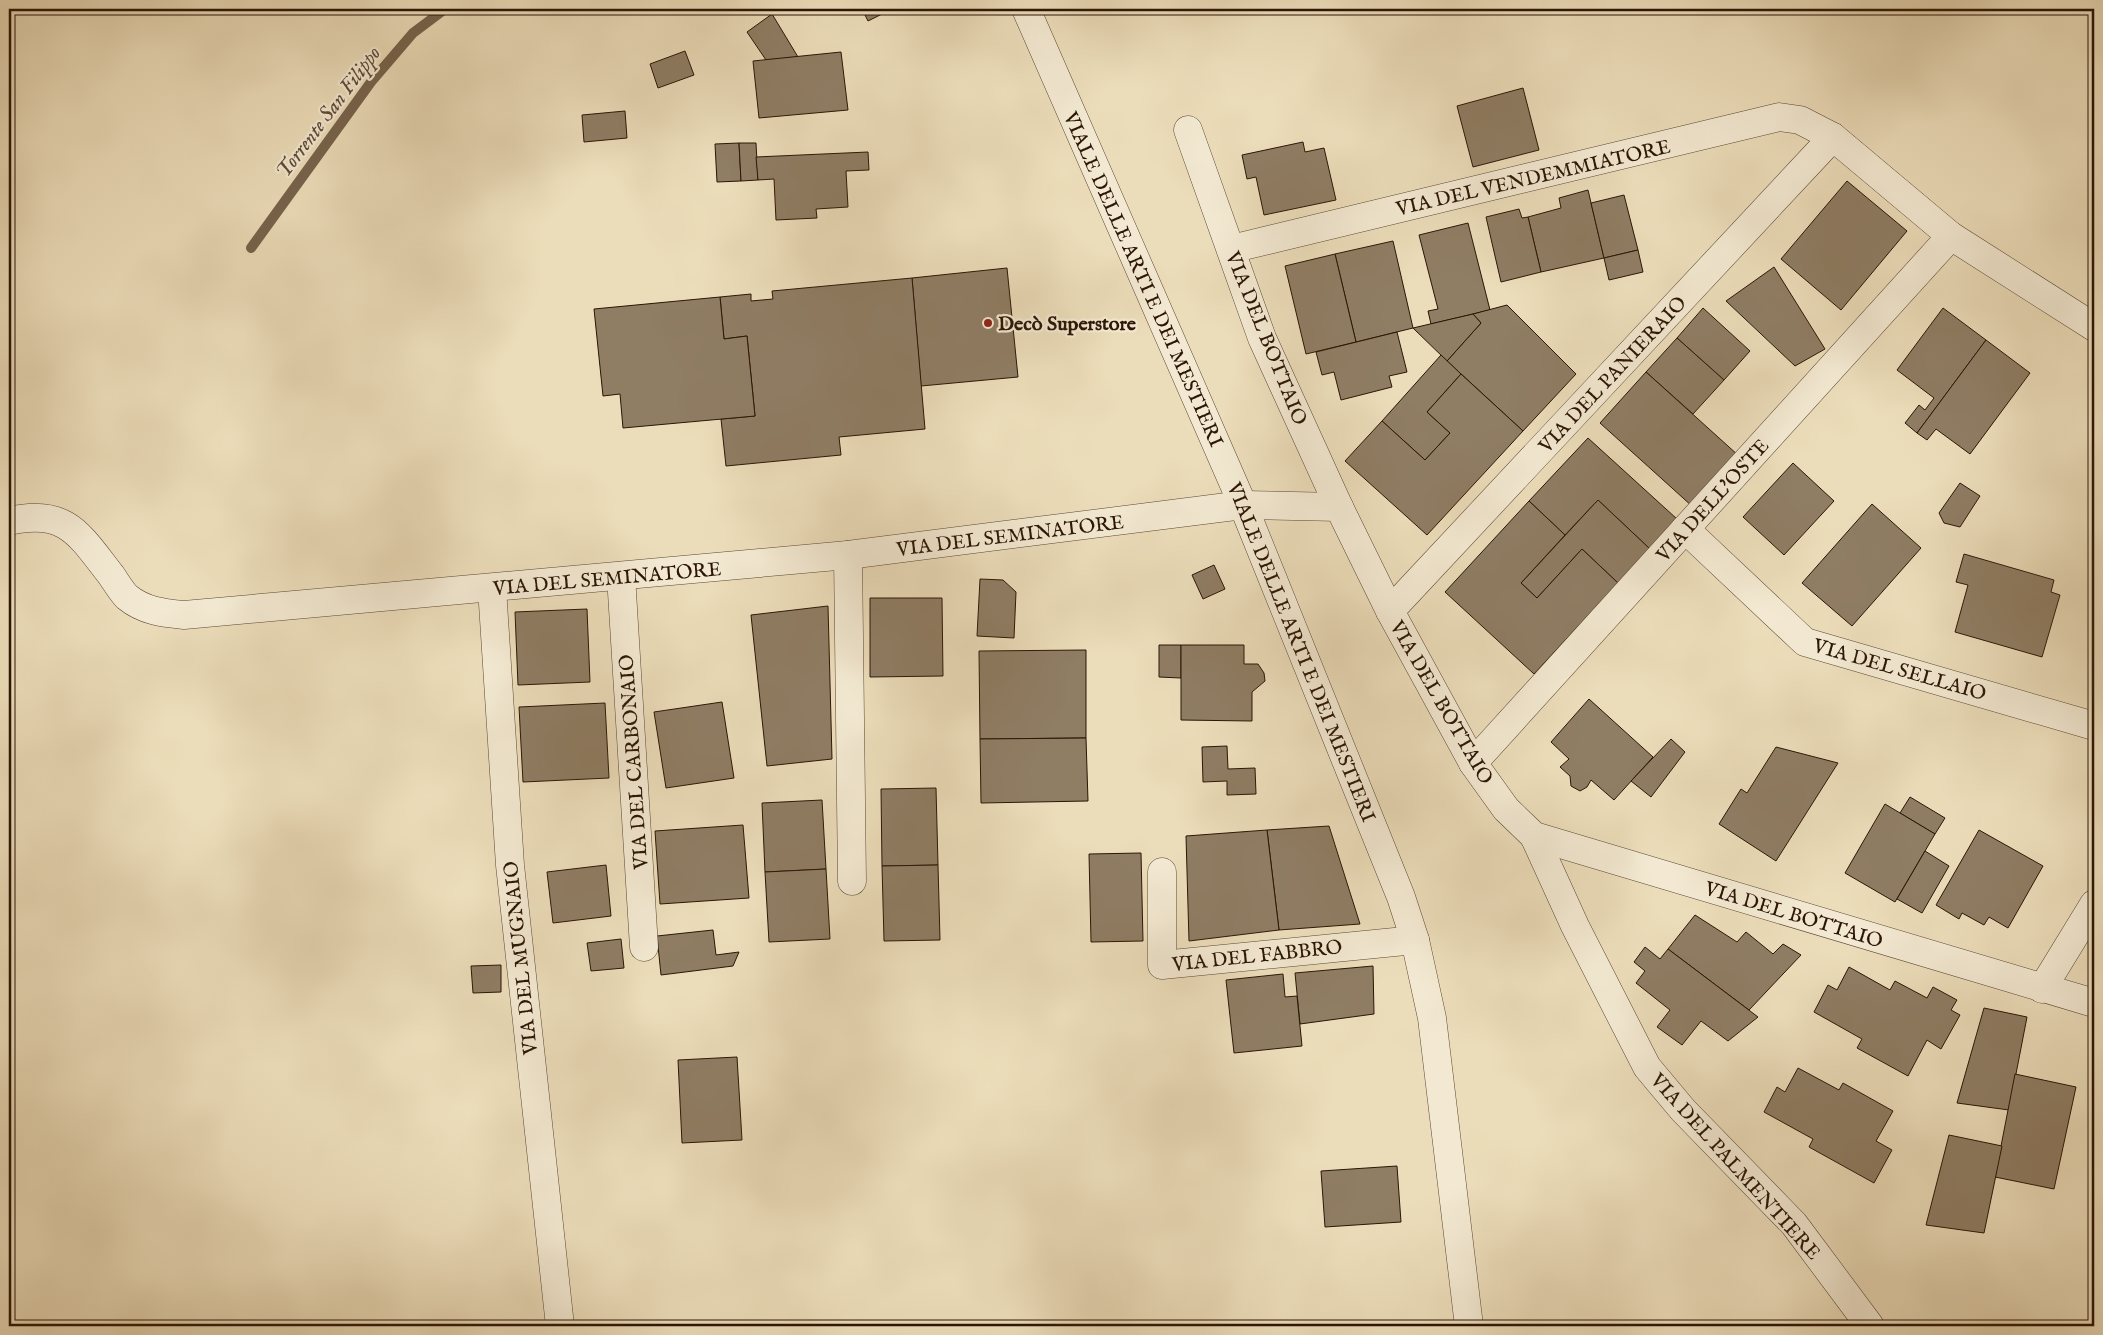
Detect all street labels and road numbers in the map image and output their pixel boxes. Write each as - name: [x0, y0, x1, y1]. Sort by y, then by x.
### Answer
- street label: VIALE DELLE ARTI E DEI MESTIERI: [1057, 107, 1228, 451]
- street label: VIA DEL VENDEMMIATORE: [1393, 135, 1673, 222]
- street label: VIA DEL BOTTAIO: [1219, 247, 1312, 429]
- street label: VIA DEL PANIERAIO: [1533, 291, 1692, 460]
- street label: VIA DELL'OSTE: [1651, 434, 1775, 568]
- street label: VIALE DELLE ARTI E DEI MESTIERI: [1220, 478, 1381, 827]
- street label: VIA DEL SEMINATORE: [894, 510, 1126, 563]
- street label: VIA DEL SEMINATORE: [491, 557, 722, 602]
- street label: VIA DEL BOTTAIO: [1383, 616, 1498, 789]
- street label: VIA DEL SELLAIO: [1809, 634, 1989, 707]
- street label: VIA DEL CARBONAIO: [615, 654, 655, 871]
- street label: VIA DEL MUGNAIO: [499, 860, 544, 1057]
- street label: VIA DEL BOTTAIO: [1700, 876, 1886, 954]
- street label: VIA DEL FABBRO: [1170, 935, 1343, 978]
- street label: VIA DEL PALMENTIERE: [1644, 1068, 1825, 1266]

